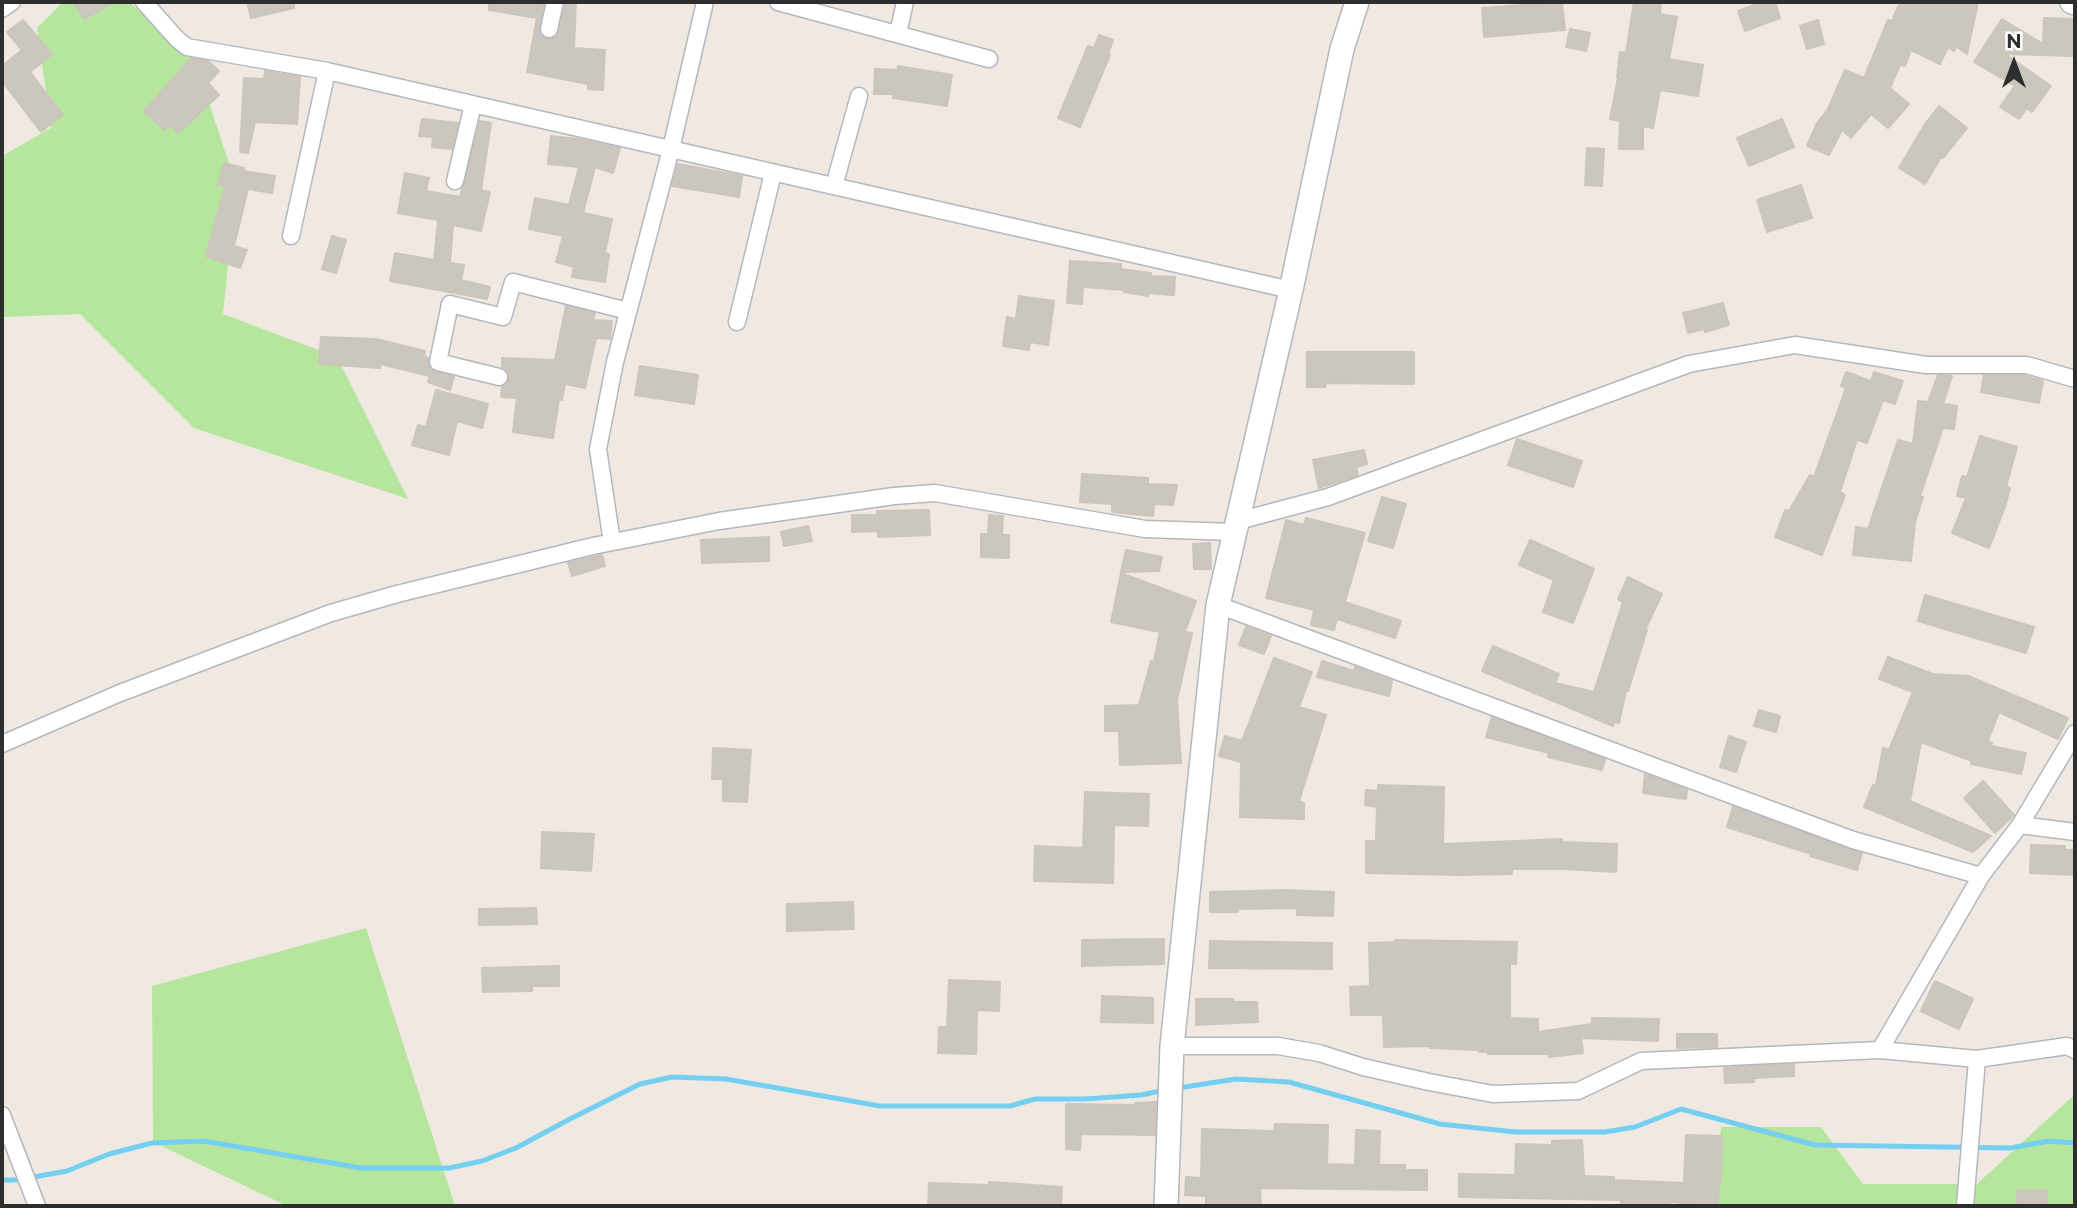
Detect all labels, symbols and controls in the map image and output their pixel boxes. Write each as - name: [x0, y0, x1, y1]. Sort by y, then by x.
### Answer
- north arrow: [1979, 28, 2049, 98]
- text: N: [2006, 30, 2022, 53]

